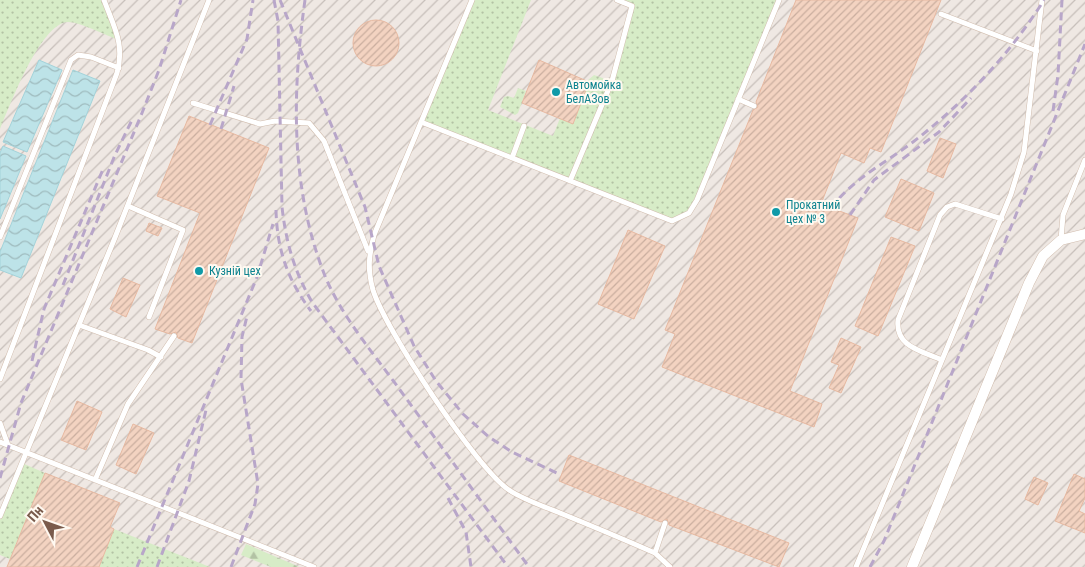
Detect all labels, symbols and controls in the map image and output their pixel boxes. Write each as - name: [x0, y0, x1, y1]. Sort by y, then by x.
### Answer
- place label: Автомойка БелАЗов: [566, 78, 621, 106]
- marker: Автомойка БелАЗов: [550, 86, 562, 98]
- place label: Прокатний цех № 3: [786, 198, 840, 226]
- marker: Прокатний цех № 3: [770, 206, 782, 218]
- place label: Кузній цех: [209, 264, 261, 278]
- marker: Кузній цех: [193, 265, 205, 277]
- north arrow: [20, 497, 70, 547]
- text: Пн: [24, 502, 46, 525]

